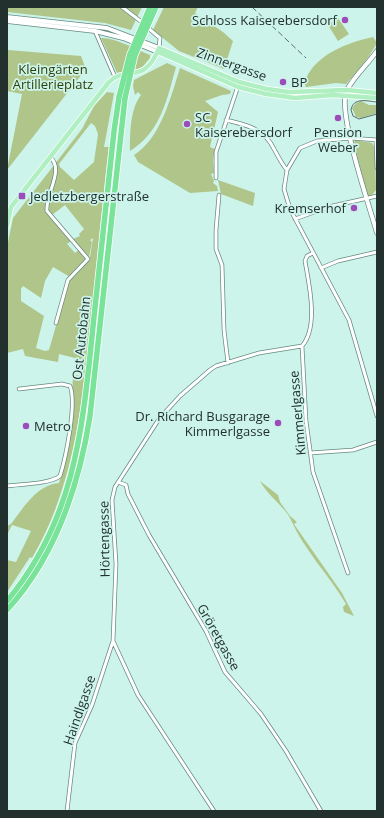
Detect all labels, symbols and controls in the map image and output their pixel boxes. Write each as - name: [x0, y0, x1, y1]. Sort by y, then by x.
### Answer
- place label: Schloss Kaiserebersdorf: [192, 11, 338, 29]
- marker: Schloss Kaiserebersdorf: [340, 15, 350, 25]
- street label: Zinnergasse: [194, 43, 270, 85]
- park label: Kleingärten Artillerieplatz: [13, 60, 93, 93]
- place label: BP: [291, 73, 307, 91]
- marker: BP: [278, 77, 288, 87]
- place label: SC Kaiserebersdorf: [195, 108, 292, 141]
- marker: Pension Weber: [333, 113, 343, 123]
- marker: SC Kaiserebersdorf: [182, 119, 192, 129]
- place label: Pension Weber: [314, 123, 362, 156]
- place label: Jedletzbergerstraße: [28, 187, 149, 205]
- marker: Jedletzbergerstraße: [17, 191, 27, 201]
- place label: Kremserhof: [274, 199, 347, 217]
- marker: Kremserhof: [349, 203, 359, 213]
- street label: Ost Autobahn: [68, 295, 94, 381]
- street label: Kimmerlgasse: [284, 370, 310, 456]
- place label: Dr. Richard Busgarage Kimmerlgasse: [135, 407, 270, 440]
- place label: Metro: [34, 417, 71, 435]
- marker: Dr. Richard Busgarage Kimmerlgasse: [273, 418, 283, 428]
- marker: Metro: [21, 421, 31, 431]
- street label: Hörtengasse: [94, 501, 114, 577]
- street label: Gröretgasse: [193, 600, 245, 674]
- street label: Haindlgasse: [59, 672, 99, 748]

